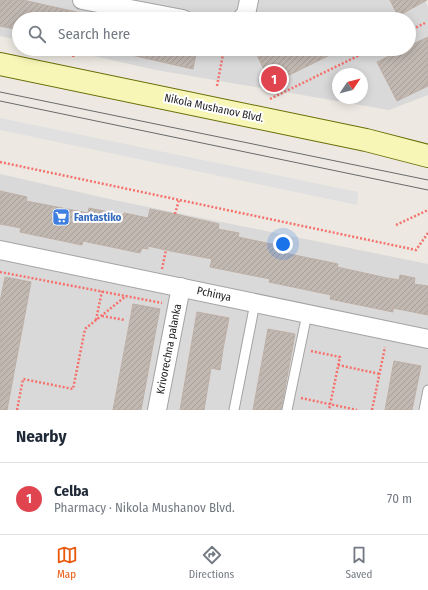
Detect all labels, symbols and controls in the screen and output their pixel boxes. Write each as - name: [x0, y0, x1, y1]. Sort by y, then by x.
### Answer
- search box: [12, 12, 416, 56]
- icon: search: [26, 23, 48, 45]
- text: Search here: [58, 25, 130, 43]
- pin: 1: [261, 64, 287, 94]
- north arrow: [332, 68, 368, 104]
- street label: Nikola Mushanov Blvd.: [163, 91, 265, 125]
- supermarket icon: Fantastiko: [51, 207, 71, 227]
- place label: Fantastiko: [74, 211, 122, 224]
- your location: [273, 234, 293, 254]
- street label: Pchinya: [196, 284, 232, 304]
- street label: Krivorechna palanka: [154, 303, 184, 395]
- text: Nearby: [16, 426, 67, 447]
- text: Celba: [54, 482, 89, 500]
- text: 1: [26, 491, 32, 506]
- text: 70 m: [387, 491, 412, 506]
- text: Pharmacy · Nikola Mushanov Blvd.: [54, 500, 235, 515]
- tab: Map: [56, 544, 78, 581]
- tab: Directions: [189, 544, 234, 581]
- tab: Saved: [346, 544, 372, 581]

